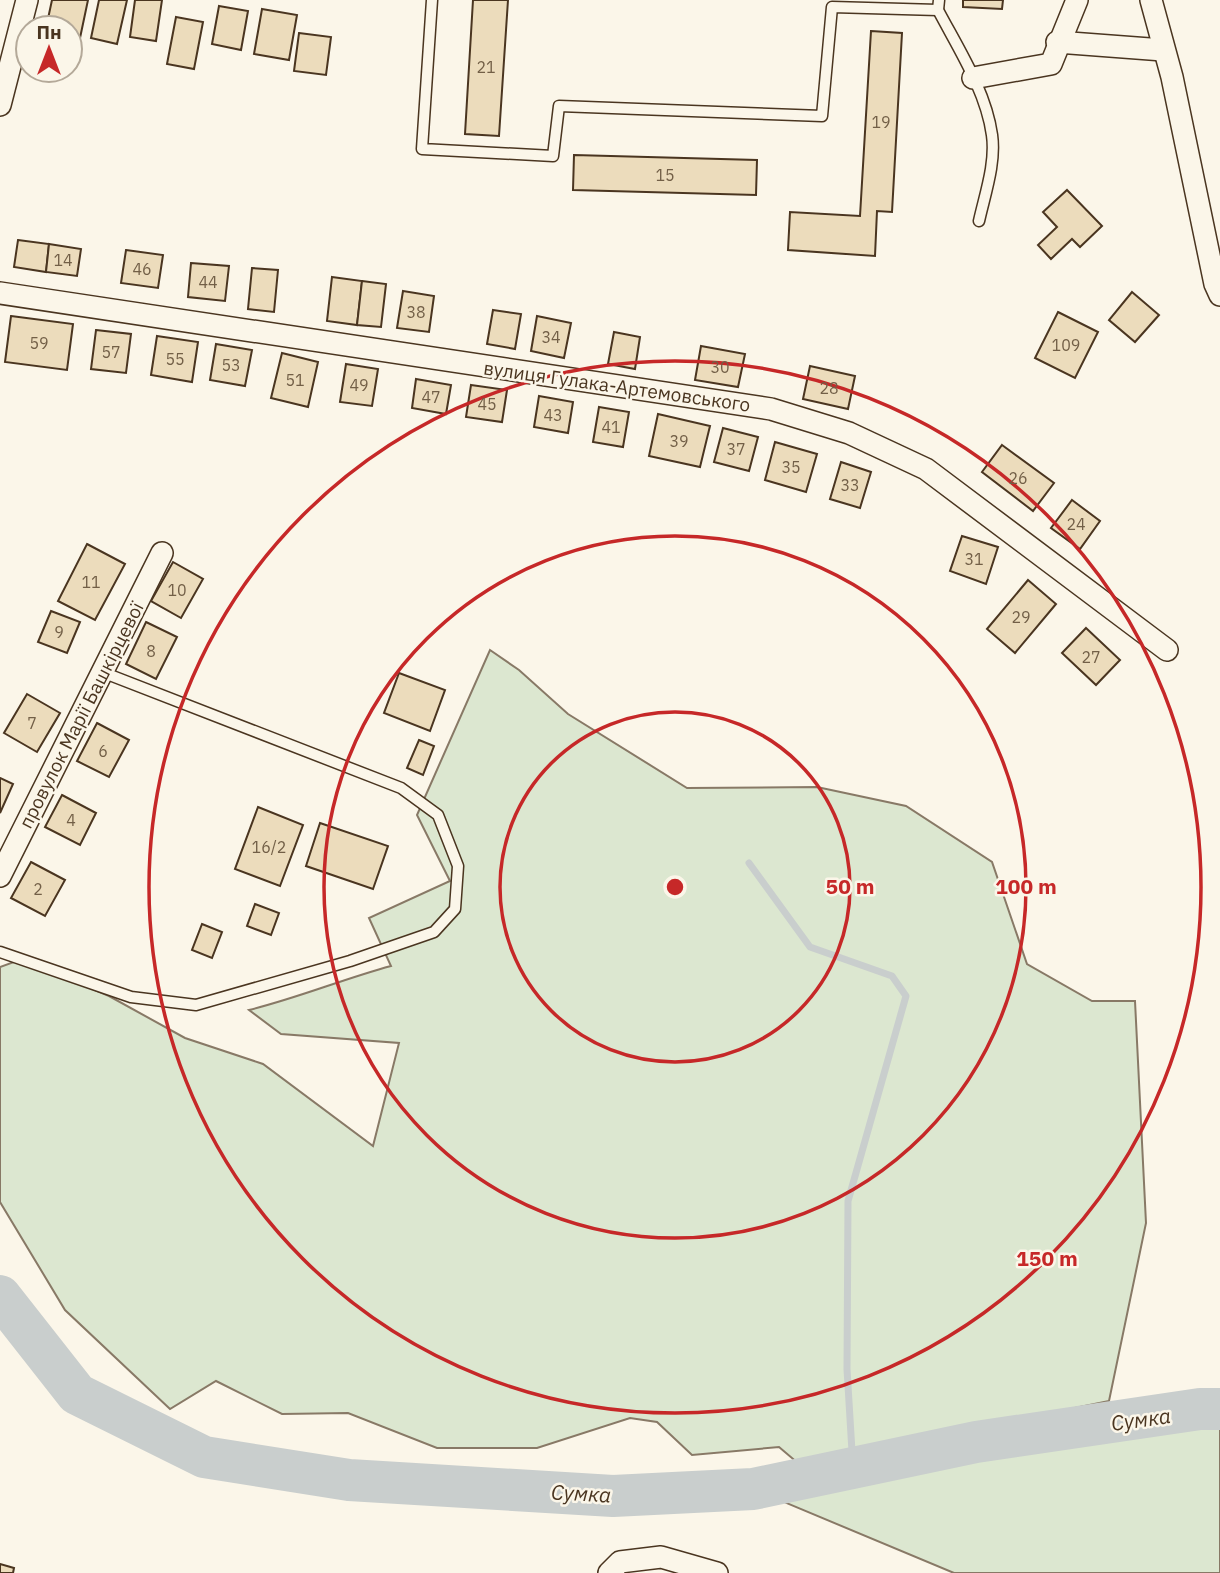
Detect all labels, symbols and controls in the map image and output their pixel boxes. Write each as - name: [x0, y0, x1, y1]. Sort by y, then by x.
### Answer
- north arrow: [14, 14, 84, 84]
- text: Пн: [36, 20, 62, 44]
- house number: 21: [476, 57, 496, 77]
- house number: 19: [871, 112, 891, 132]
- house number: 15: [655, 165, 675, 185]
- house number: 14: [53, 250, 73, 270]
- house number: 46: [132, 259, 152, 279]
- house number: 44: [198, 272, 218, 292]
- house number: 38: [406, 302, 426, 322]
- house number: 34: [541, 327, 561, 347]
- house number: 59: [29, 333, 49, 353]
- house number: 109: [1052, 335, 1080, 355]
- house number: 57: [101, 342, 121, 362]
- house number: 55: [165, 349, 185, 369]
- house number: 53: [221, 355, 241, 375]
- street label: вулиця Гулака-Артемовського: [482, 355, 752, 417]
- house number: 30: [710, 357, 730, 377]
- house number: 51: [285, 370, 305, 390]
- house number: 49: [349, 375, 369, 395]
- house number: 28: [819, 378, 839, 398]
- house number: 47: [421, 387, 441, 407]
- house number: 45: [477, 394, 497, 414]
- house number: 43: [543, 405, 563, 425]
- house number: 41: [601, 417, 621, 437]
- house number: 39: [669, 431, 689, 451]
- house number: 37: [726, 439, 746, 459]
- house number: 35: [781, 457, 801, 477]
- house number: 26: [1008, 468, 1028, 488]
- house number: 33: [840, 475, 860, 495]
- house number: 24: [1066, 514, 1086, 534]
- house number: 31: [964, 549, 984, 569]
- house number: 11: [81, 572, 101, 592]
- house number: 10: [167, 580, 187, 600]
- street label: провулок Марії Башкірцевої: [13, 597, 149, 832]
- house number: 29: [1011, 607, 1031, 627]
- house number: 9: [54, 622, 64, 642]
- house number: 8: [146, 641, 156, 661]
- house number: 27: [1081, 647, 1101, 667]
- house number: 7: [27, 713, 37, 733]
- house number: 6: [98, 741, 108, 761]
- house number: 4: [66, 810, 76, 830]
- house number: 16/2: [252, 837, 286, 857]
- text: 50 m: [826, 872, 874, 900]
- text: 100 m: [995, 872, 1057, 900]
- centre of rings: [663, 875, 687, 899]
- house number: 2: [33, 879, 43, 899]
- text: 150 m: [1016, 1244, 1078, 1272]
- water label: Сумка: [1109, 1401, 1173, 1437]
- water label: Сумка: [550, 1477, 612, 1509]

